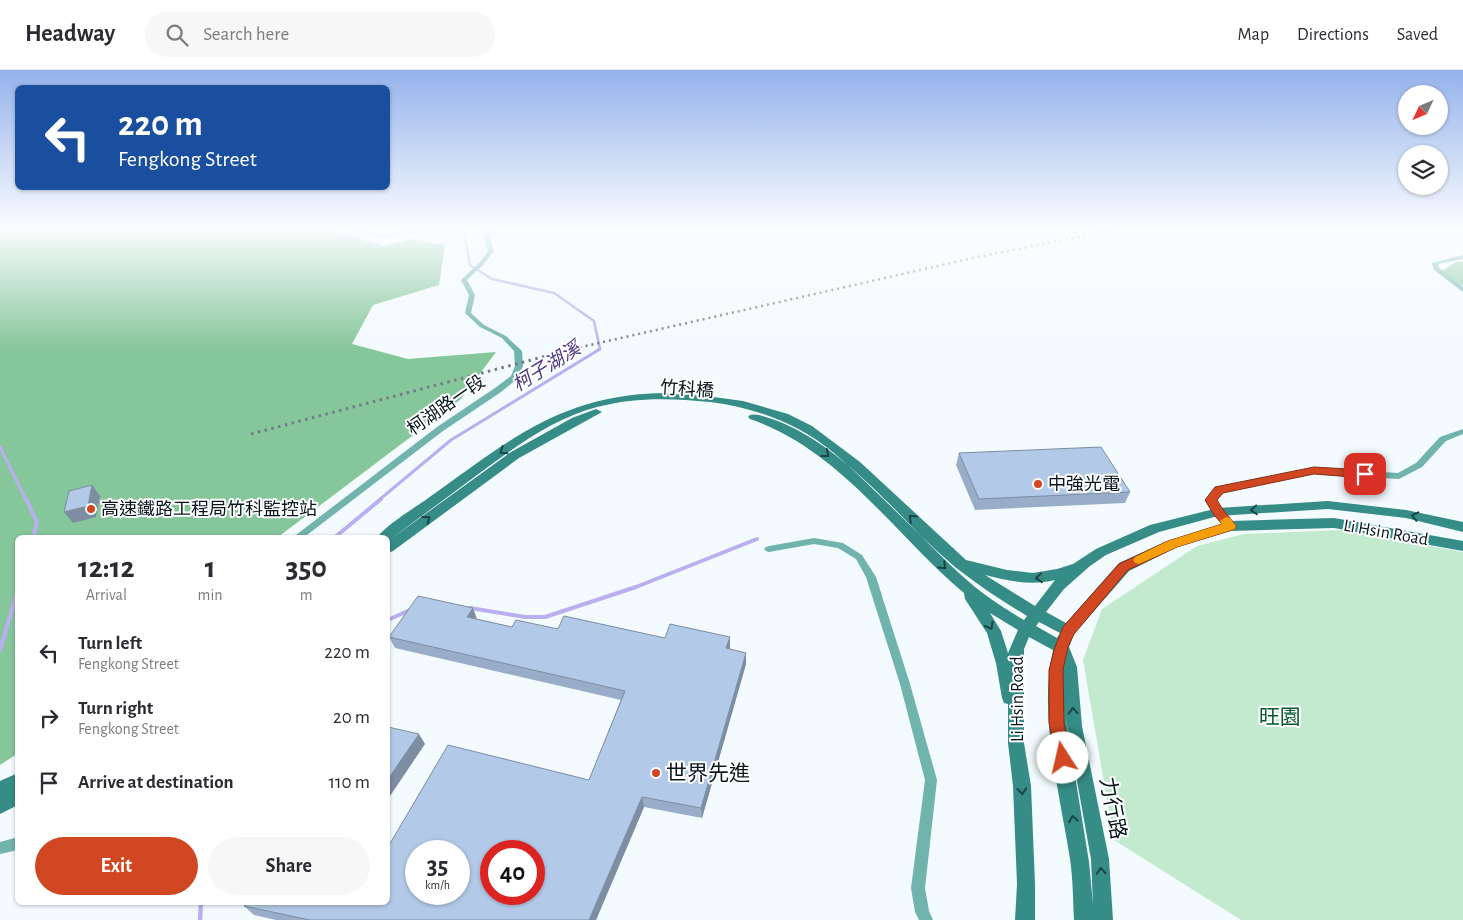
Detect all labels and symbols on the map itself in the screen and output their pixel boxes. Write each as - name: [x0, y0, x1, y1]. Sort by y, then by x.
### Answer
- north arrow: [1398, 85, 1448, 135]
- water label: 柯子湖溪: [509, 337, 587, 395]
- street label: 柯湖路一段: [403, 371, 489, 439]
- street label: 竹科橋: [659, 377, 715, 401]
- one-way arrow: [499, 444, 508, 454]
- one-way arrow: [820, 448, 829, 457]
- pin: [1344, 453, 1386, 495]
- place label: 中強光電: [1048, 474, 1120, 494]
- marker: 中強光電: [1032, 478, 1044, 490]
- place label: 高速鐵路工程局竹科監控站: [101, 499, 317, 519]
- marker: 高速鐵路工程局竹科監控站: [85, 503, 97, 515]
- one-way arrow: [1250, 504, 1258, 515]
- one-way arrow: [1411, 511, 1420, 522]
- one-way arrow: [909, 515, 918, 524]
- one-way arrow: [421, 516, 431, 525]
- street label: Li Hsin Road: [1342, 517, 1430, 549]
- one-way arrow: [938, 560, 947, 569]
- one-way arrow: [1035, 572, 1043, 583]
- one-way arrow: [984, 620, 994, 629]
- street label: Li Hsin Road: [1009, 656, 1027, 742]
- one-way arrow: [1068, 707, 1079, 715]
- park label: 旺園: [1259, 707, 1301, 728]
- position arrow: [1036, 731, 1088, 783]
- place label: 世界先進: [666, 762, 750, 784]
- marker: 世界先進: [650, 767, 662, 779]
- street label: 力行路: [1096, 775, 1130, 841]
- one-way arrow: [1017, 788, 1028, 796]
- one-way arrow: [1069, 815, 1079, 824]
- speed limit sign: 40: [480, 840, 545, 905]
- one-way arrow: [1095, 867, 1106, 875]

